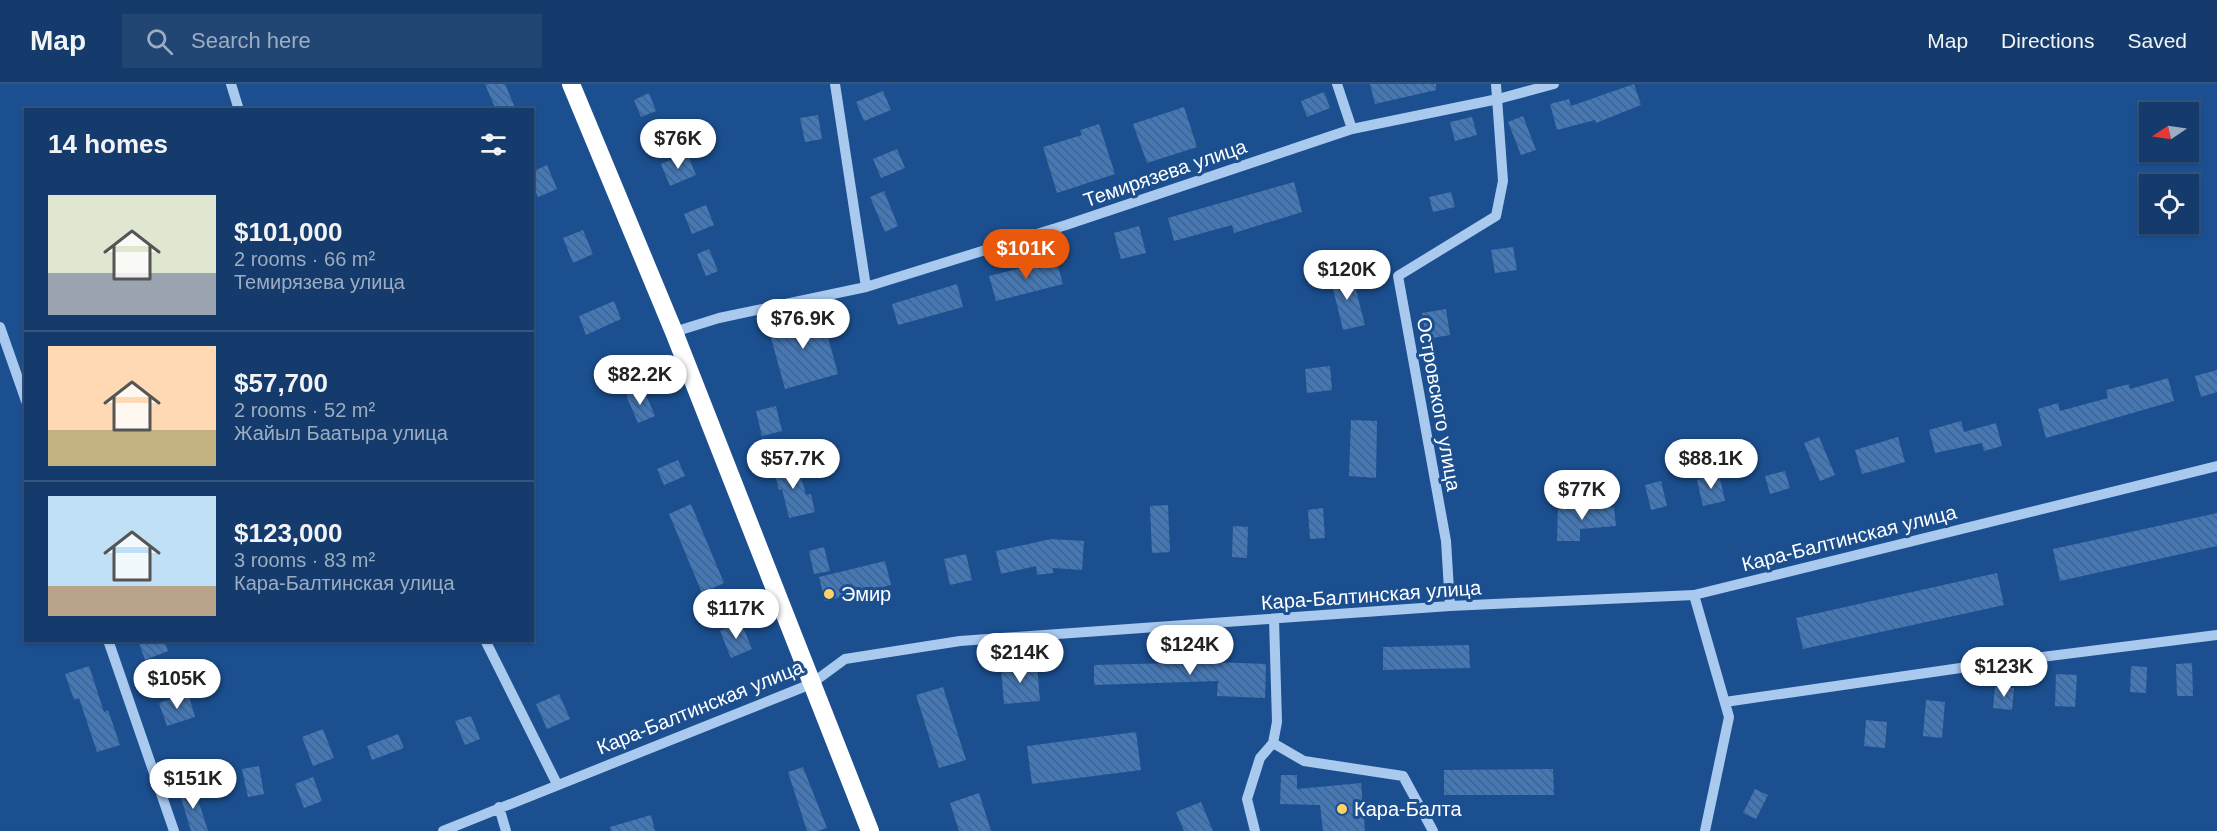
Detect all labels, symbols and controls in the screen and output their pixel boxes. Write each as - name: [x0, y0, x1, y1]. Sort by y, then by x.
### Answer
- search box: [122, 14, 542, 68]
- text: Map: [30, 25, 86, 56]
- icon: search: [143, 25, 176, 58]
- text: Search here: [191, 28, 311, 53]
- text: Map: [1927, 29, 1968, 52]
- text: Directions: [2001, 29, 2094, 52]
- text: Saved: [2127, 29, 2187, 52]
- north arrow: [2139, 102, 2199, 162]
- map controls: [2139, 102, 2199, 234]
- pin: $76K: [642, 119, 714, 170]
- text: $76K: [654, 127, 702, 149]
- icon: filters: [477, 128, 510, 161]
- text: 14 homes: [48, 129, 168, 159]
- street label: Темирязева улица: [1081, 134, 1250, 211]
- button: locate: [2139, 174, 2199, 234]
- text: $101,000: [234, 217, 342, 247]
- icon: home: [96, 219, 168, 291]
- pin: $101K: [984, 229, 1068, 280]
- text: $101K: [997, 237, 1055, 259]
- text: 2 rooms · 66 m²: [234, 248, 375, 270]
- pin: $120K: [1305, 250, 1389, 301]
- text: $120K: [1318, 258, 1376, 280]
- text: Темирязева улица: [234, 271, 405, 293]
- pin: $76.9K: [754, 299, 852, 350]
- text: $76.9K: [771, 307, 835, 329]
- street label: Островского улица: [1413, 315, 1465, 493]
- pin: $82.2K: [591, 355, 689, 406]
- text: $82.2K: [608, 363, 672, 385]
- text: $57,700: [234, 368, 328, 398]
- icon: home: [96, 370, 168, 442]
- text: 2 rooms · 52 m²: [234, 399, 375, 421]
- text: Жайыл Баатыра улица: [234, 422, 448, 444]
- pin: $57.7K: [744, 439, 842, 490]
- pin: $88.1K: [1662, 439, 1760, 490]
- text: $57.7K: [761, 447, 825, 469]
- text: $88.1K: [1679, 447, 1743, 469]
- pin: $77K: [1546, 470, 1618, 521]
- text: $77K: [1558, 478, 1606, 500]
- street label: Кара-Балтинская улица: [1739, 500, 1960, 575]
- text: $123,000: [234, 518, 342, 548]
- icon: home: [96, 520, 168, 592]
- text: 3 rooms · 83 m²: [234, 549, 375, 571]
- text: Кара-Балтинская улица: [234, 572, 455, 594]
- street label: Кара-Балтинская улица: [1260, 576, 1483, 614]
- place label: Эмир: [841, 583, 891, 605]
- marker: Эмир: [822, 587, 836, 601]
- pin: $117K: [694, 589, 778, 640]
- text: $117K: [707, 597, 765, 619]
- pin: $124K: [1148, 625, 1232, 676]
- pin: $214K: [978, 633, 1062, 684]
- text: $124K: [1161, 633, 1219, 655]
- text: $214K: [991, 641, 1049, 663]
- pin: $123K: [1962, 647, 2046, 698]
- street label: Кара-Балтинская улица: [594, 655, 807, 759]
- text: $123K: [1975, 655, 2033, 677]
- pin: $105K: [135, 659, 219, 710]
- text: $105K: [148, 667, 206, 689]
- pin: $151K: [151, 759, 235, 810]
- text: $151K: [164, 767, 222, 789]
- place label: Кара-Балта: [1354, 798, 1463, 820]
- marker: Кара-Балта: [1335, 802, 1349, 816]

